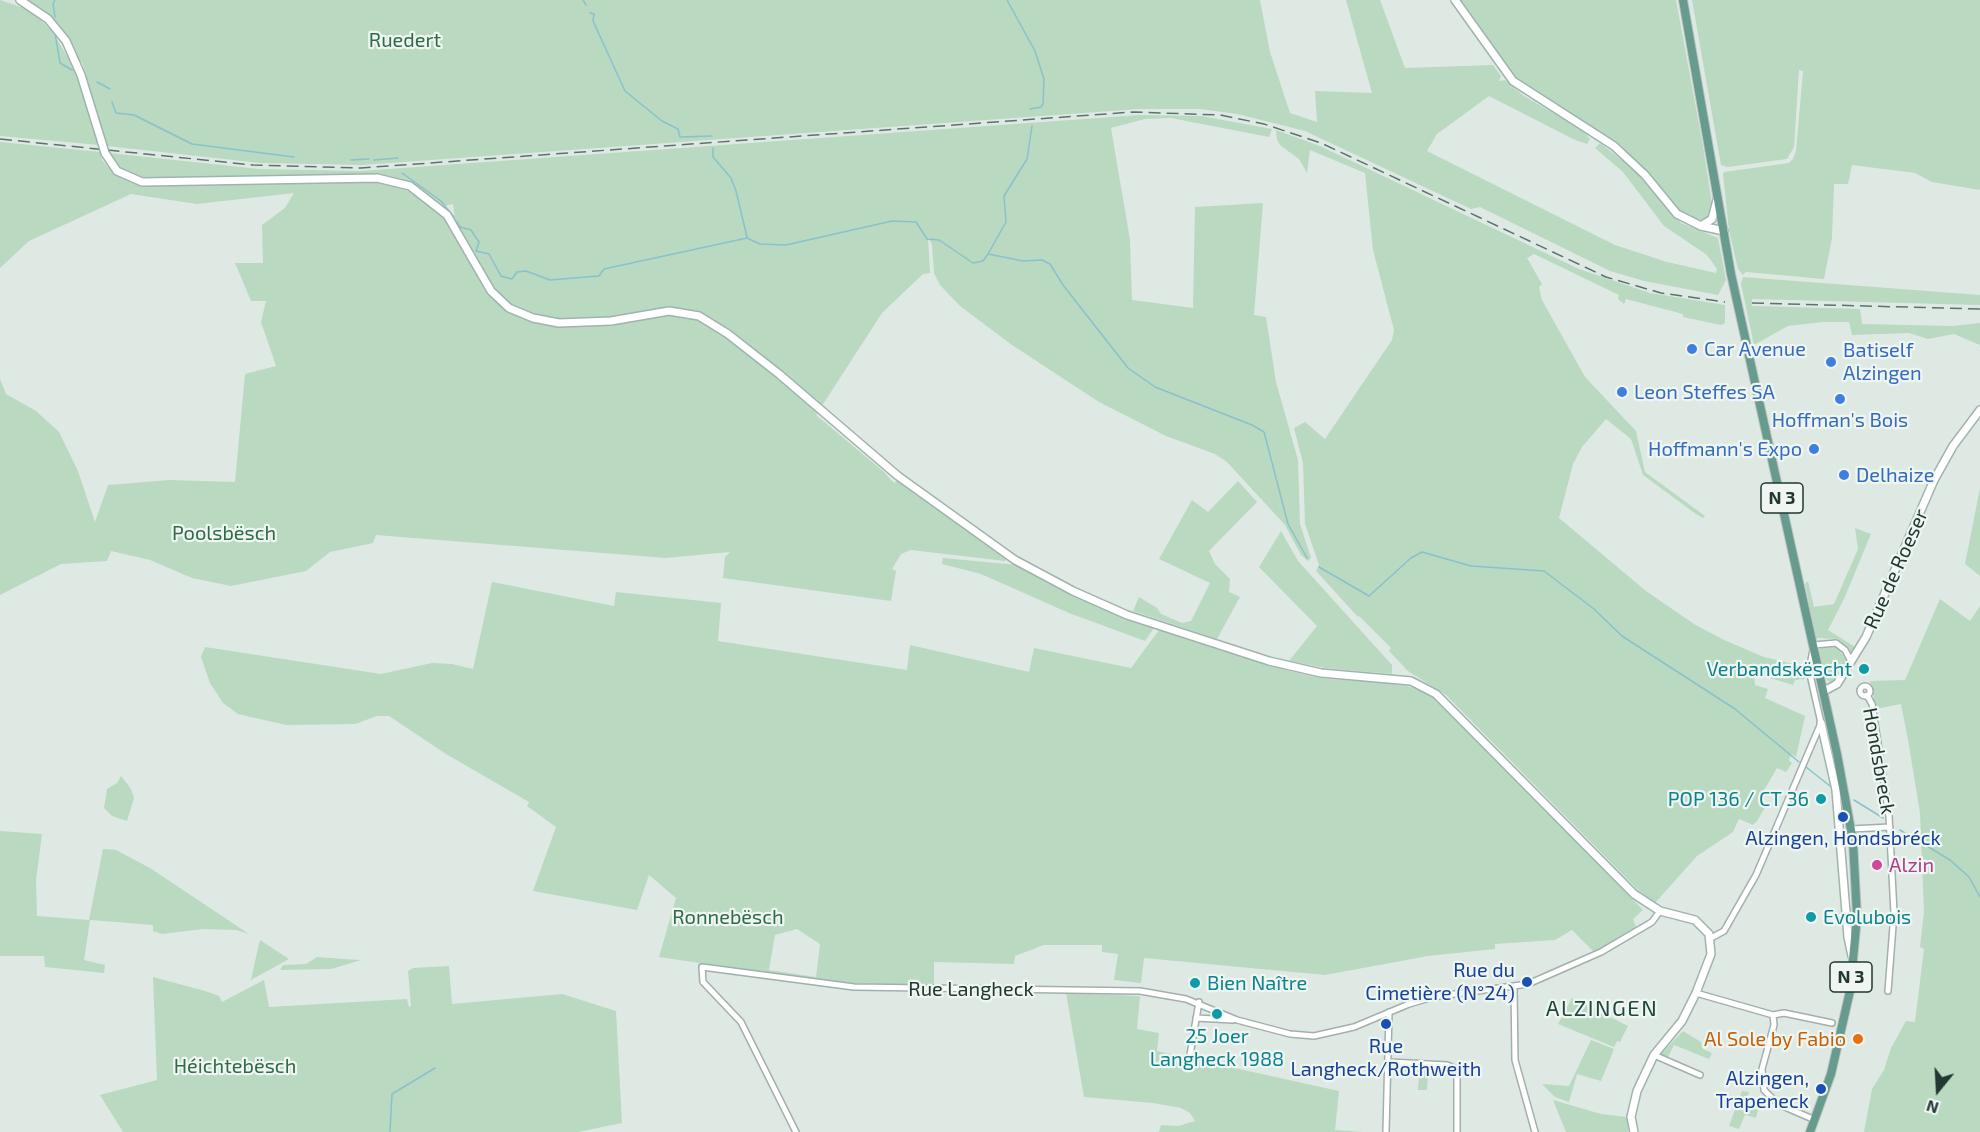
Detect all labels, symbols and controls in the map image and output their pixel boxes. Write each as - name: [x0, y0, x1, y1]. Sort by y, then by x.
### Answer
- park label: Ruedert: [369, 28, 441, 52]
- place label: Car Avenue: [1704, 337, 1806, 361]
- place label: Batiself Alzingen: [1843, 338, 1922, 385]
- marker: Car Avenue: [1685, 342, 1699, 356]
- marker: Batiself Alzingen: [1824, 355, 1838, 369]
- place label: Leon Steffes SA: [1634, 380, 1775, 404]
- marker: Leon Steffes SA: [1615, 385, 1629, 399]
- marker: Hoffman's Bois: [1833, 392, 1847, 406]
- place label: Hoffman's Bois: [1772, 408, 1908, 432]
- place label: Hoffmann's Expo: [1648, 437, 1802, 461]
- marker: Hoffmann's Expo: [1807, 442, 1821, 456]
- place label: Delhaize: [1856, 463, 1934, 487]
- marker: Delhaize: [1837, 468, 1851, 482]
- road number: N 3: [1761, 483, 1803, 513]
- street label: Rue de Roeser: [1859, 505, 1933, 633]
- park label: Poolsbësch: [172, 521, 276, 545]
- place label: Verbandskëscht: [1706, 657, 1852, 681]
- marker: Verbandskëscht: [1857, 662, 1871, 676]
- street label: Hondsbreck: [1858, 706, 1900, 816]
- place label: POP 136 / CT 36: [1668, 787, 1809, 811]
- marker: POP 136 / CT 36: [1814, 792, 1828, 806]
- marker: Alzingen, Hondsbréck: [1836, 810, 1850, 824]
- place label: Alzingen, Hondsbréck: [1745, 826, 1941, 850]
- place label: Alzin: [1889, 853, 1934, 877]
- marker: Alzin: [1870, 858, 1884, 872]
- park label: Ronnebësch: [672, 905, 784, 929]
- place label: Evolubois: [1823, 905, 1911, 929]
- marker: Evolubois: [1804, 910, 1818, 924]
- place label: Rue du Cimetière (N°24): [1365, 958, 1515, 1005]
- road number: N 3: [1830, 962, 1872, 992]
- place label: Bien Naître: [1207, 971, 1307, 995]
- marker: Rue du Cimetière (N°24): [1520, 975, 1534, 989]
- marker: Bien Naître: [1188, 976, 1202, 990]
- street label: Rue Langheck: [908, 977, 1034, 1001]
- district label: ALZINGEN: [1546, 996, 1658, 1022]
- marker: 25 Joer Langheck 1988: [1210, 1007, 1224, 1021]
- marker: Rue Langheck/Rothweith: [1379, 1017, 1393, 1031]
- place label: 25 Joer Langheck 1988: [1150, 1024, 1284, 1071]
- place label: Al Sole by Fabio: [1704, 1027, 1846, 1051]
- marker: Al Sole by Fabio: [1851, 1032, 1865, 1046]
- place label: Rue Langheck/Rothweith: [1291, 1034, 1481, 1081]
- park label: Héichtebësch: [174, 1054, 296, 1078]
- north arrow: [1908, 1060, 1968, 1120]
- place label: Alzingen, Trapeneck: [1716, 1066, 1809, 1113]
- marker: Alzingen, Trapeneck: [1814, 1082, 1828, 1096]
- text: N: [1924, 1097, 1941, 1118]

